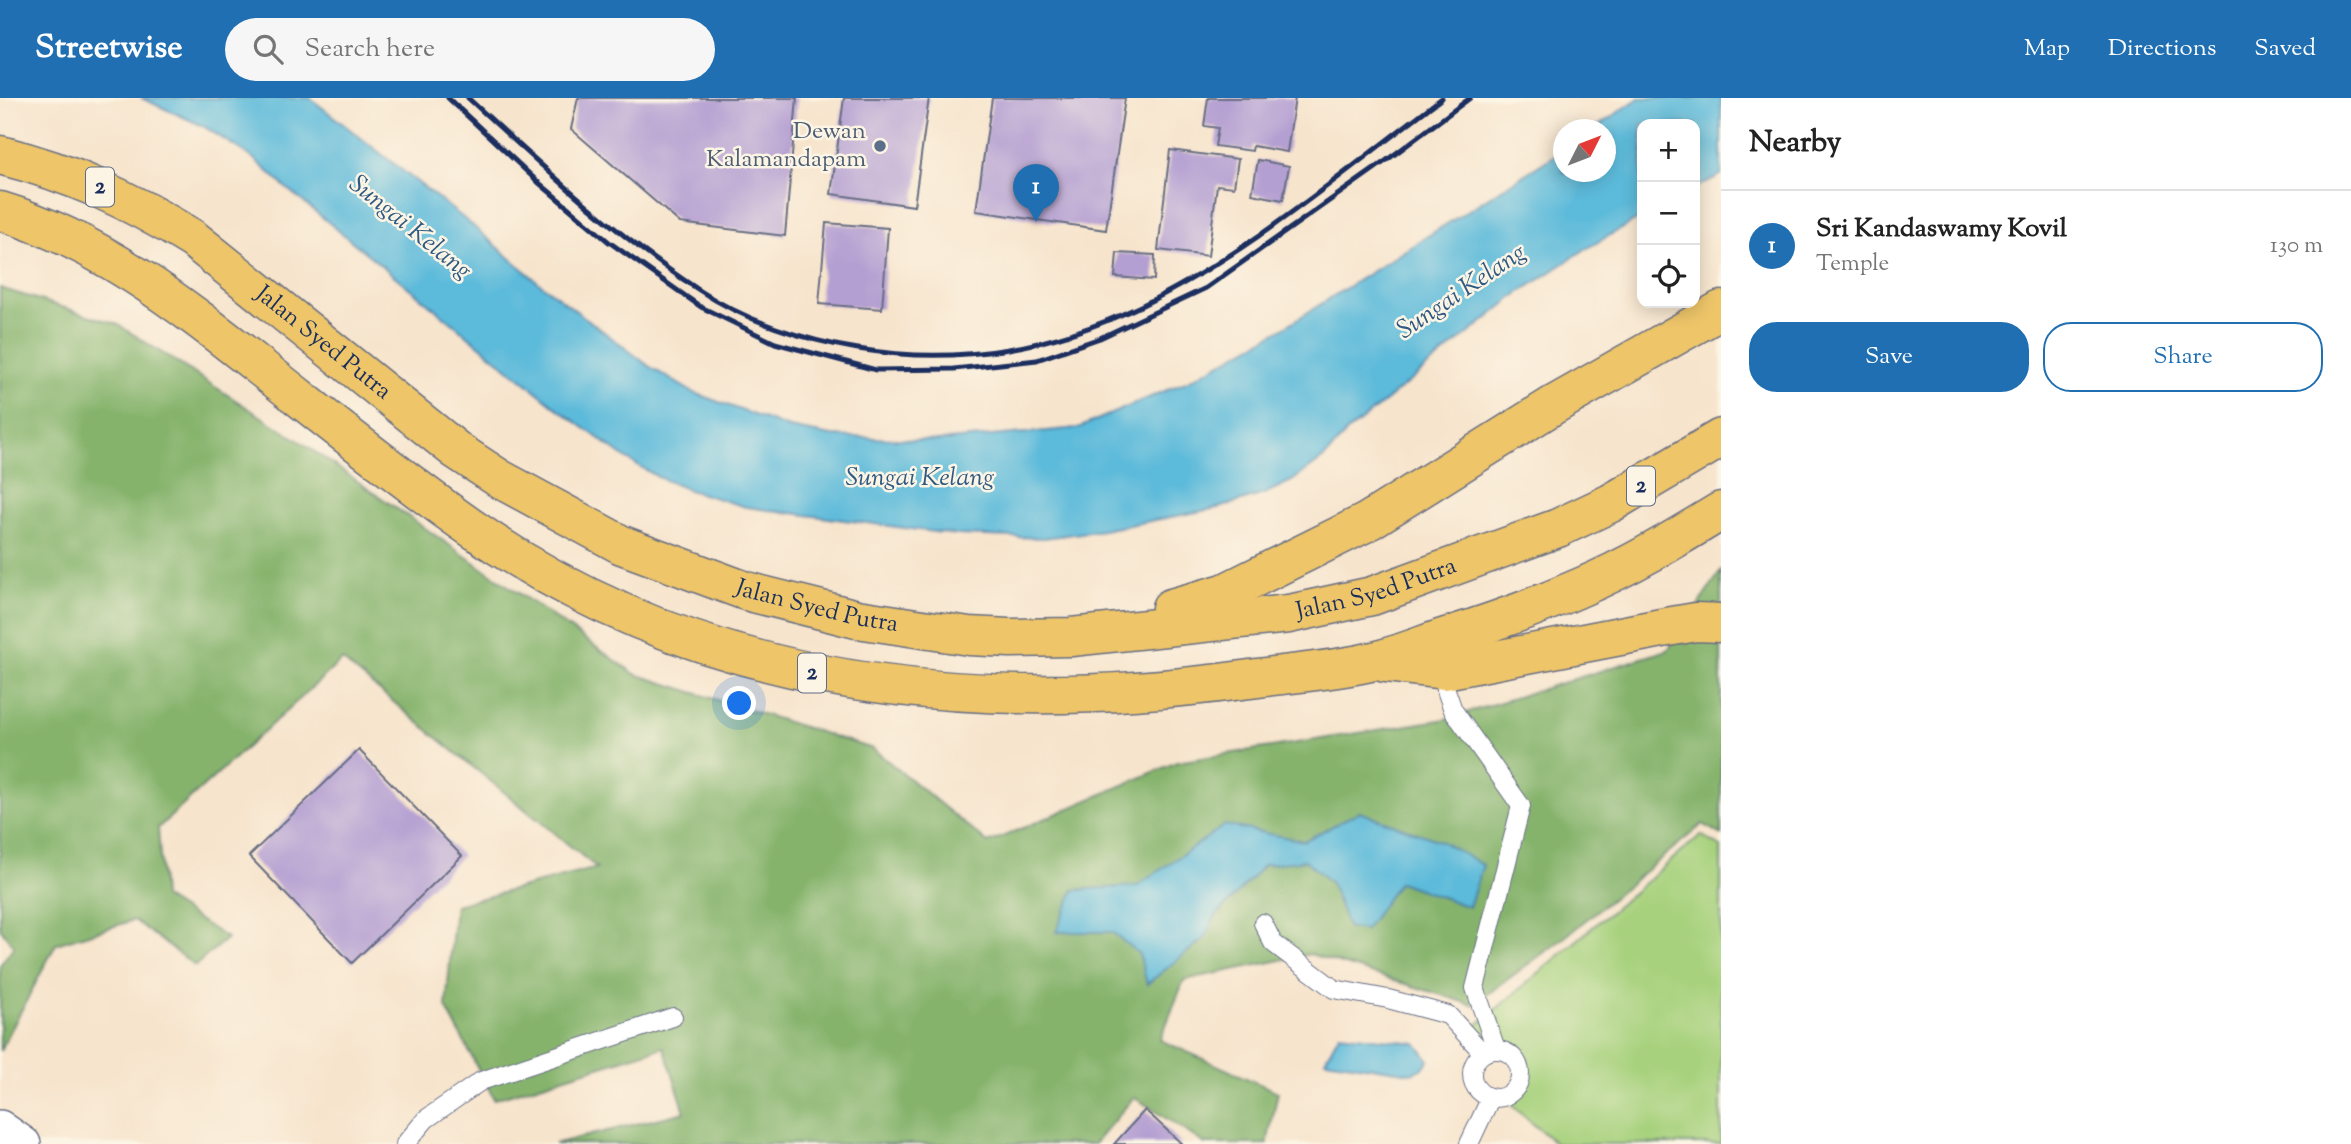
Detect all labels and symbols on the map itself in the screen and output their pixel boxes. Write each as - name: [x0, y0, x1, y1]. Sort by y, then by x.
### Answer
- place label: Dewan Kalamandapam: [706, 115, 866, 177]
- north arrow: [1553, 119, 1616, 182]
- marker: Dewan Kalamandapam: [872, 138, 888, 154]
- pin: 1: [1013, 164, 1059, 222]
- road number: 2: [86, 167, 114, 206]
- water label: Sungai Kelang: [340, 167, 480, 289]
- water label: Sungai Kelang: [1390, 235, 1534, 349]
- street label: Jalan Syed Putra: [246, 277, 398, 409]
- water label: Sungai Kelang: [845, 460, 995, 497]
- road number: 2: [1627, 466, 1655, 506]
- street label: Jalan Syed Putra: [1291, 550, 1461, 629]
- street label: Jalan Syed Putra: [729, 571, 900, 642]
- road number: 2: [798, 653, 826, 692]
- your location: [722, 686, 756, 720]

